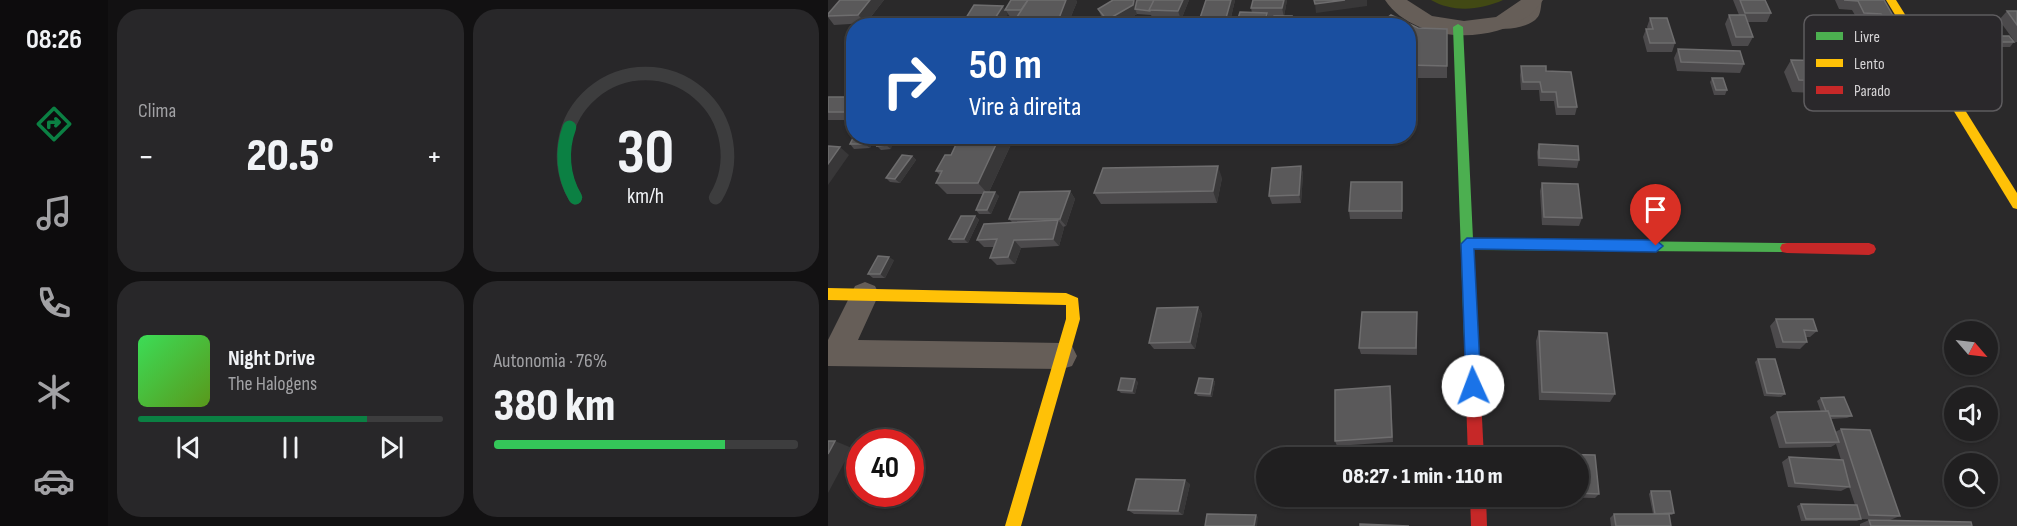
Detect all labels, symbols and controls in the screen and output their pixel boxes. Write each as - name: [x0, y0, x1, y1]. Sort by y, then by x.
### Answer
- legend: [1804, 15, 2002, 111]
- text: 08:26: [26, 24, 82, 56]
- text: Livre: [1854, 28, 1880, 47]
- text: 50 m: [969, 40, 1042, 91]
- icon: right: [870, 42, 948, 120]
- text: Lento: [1854, 55, 1885, 74]
- text: Parado: [1854, 82, 1891, 101]
- text: Vire à direita: [969, 91, 1081, 123]
- text: Clima: [138, 99, 176, 123]
- icon: directions: [33, 103, 75, 145]
- text: 30: [617, 116, 675, 191]
- text: 20.5°: [247, 129, 334, 184]
- text: −: [138, 137, 154, 177]
- text: +: [426, 137, 443, 177]
- text: km/h: [627, 184, 664, 209]
- pin: [1630, 184, 1681, 246]
- icon: music: [33, 192, 75, 234]
- icon: arrive: [1639, 193, 1672, 226]
- icon: phone: [33, 282, 75, 324]
- north arrow: [1944, 321, 1998, 375]
- map controls: [1944, 321, 1998, 507]
- text: Night Drive: [228, 345, 315, 372]
- text: Autonomia · 76%: [494, 349, 607, 373]
- position arrow: [1441, 354, 1505, 418]
- icon: climate: [33, 371, 75, 413]
- text: The Halogens: [228, 372, 317, 396]
- text: 380 km: [494, 379, 615, 434]
- button: sound: [1944, 387, 1998, 441]
- speed limit sign: 40: [846, 429, 924, 507]
- icon: previous: [172, 431, 205, 464]
- icon: pause: [274, 431, 307, 464]
- icon: next: [375, 431, 408, 464]
- button: search: [1944, 453, 1998, 507]
- icon: car: [33, 460, 75, 502]
- text: 08:27 · 1 min · 110 m: [1342, 463, 1503, 490]

